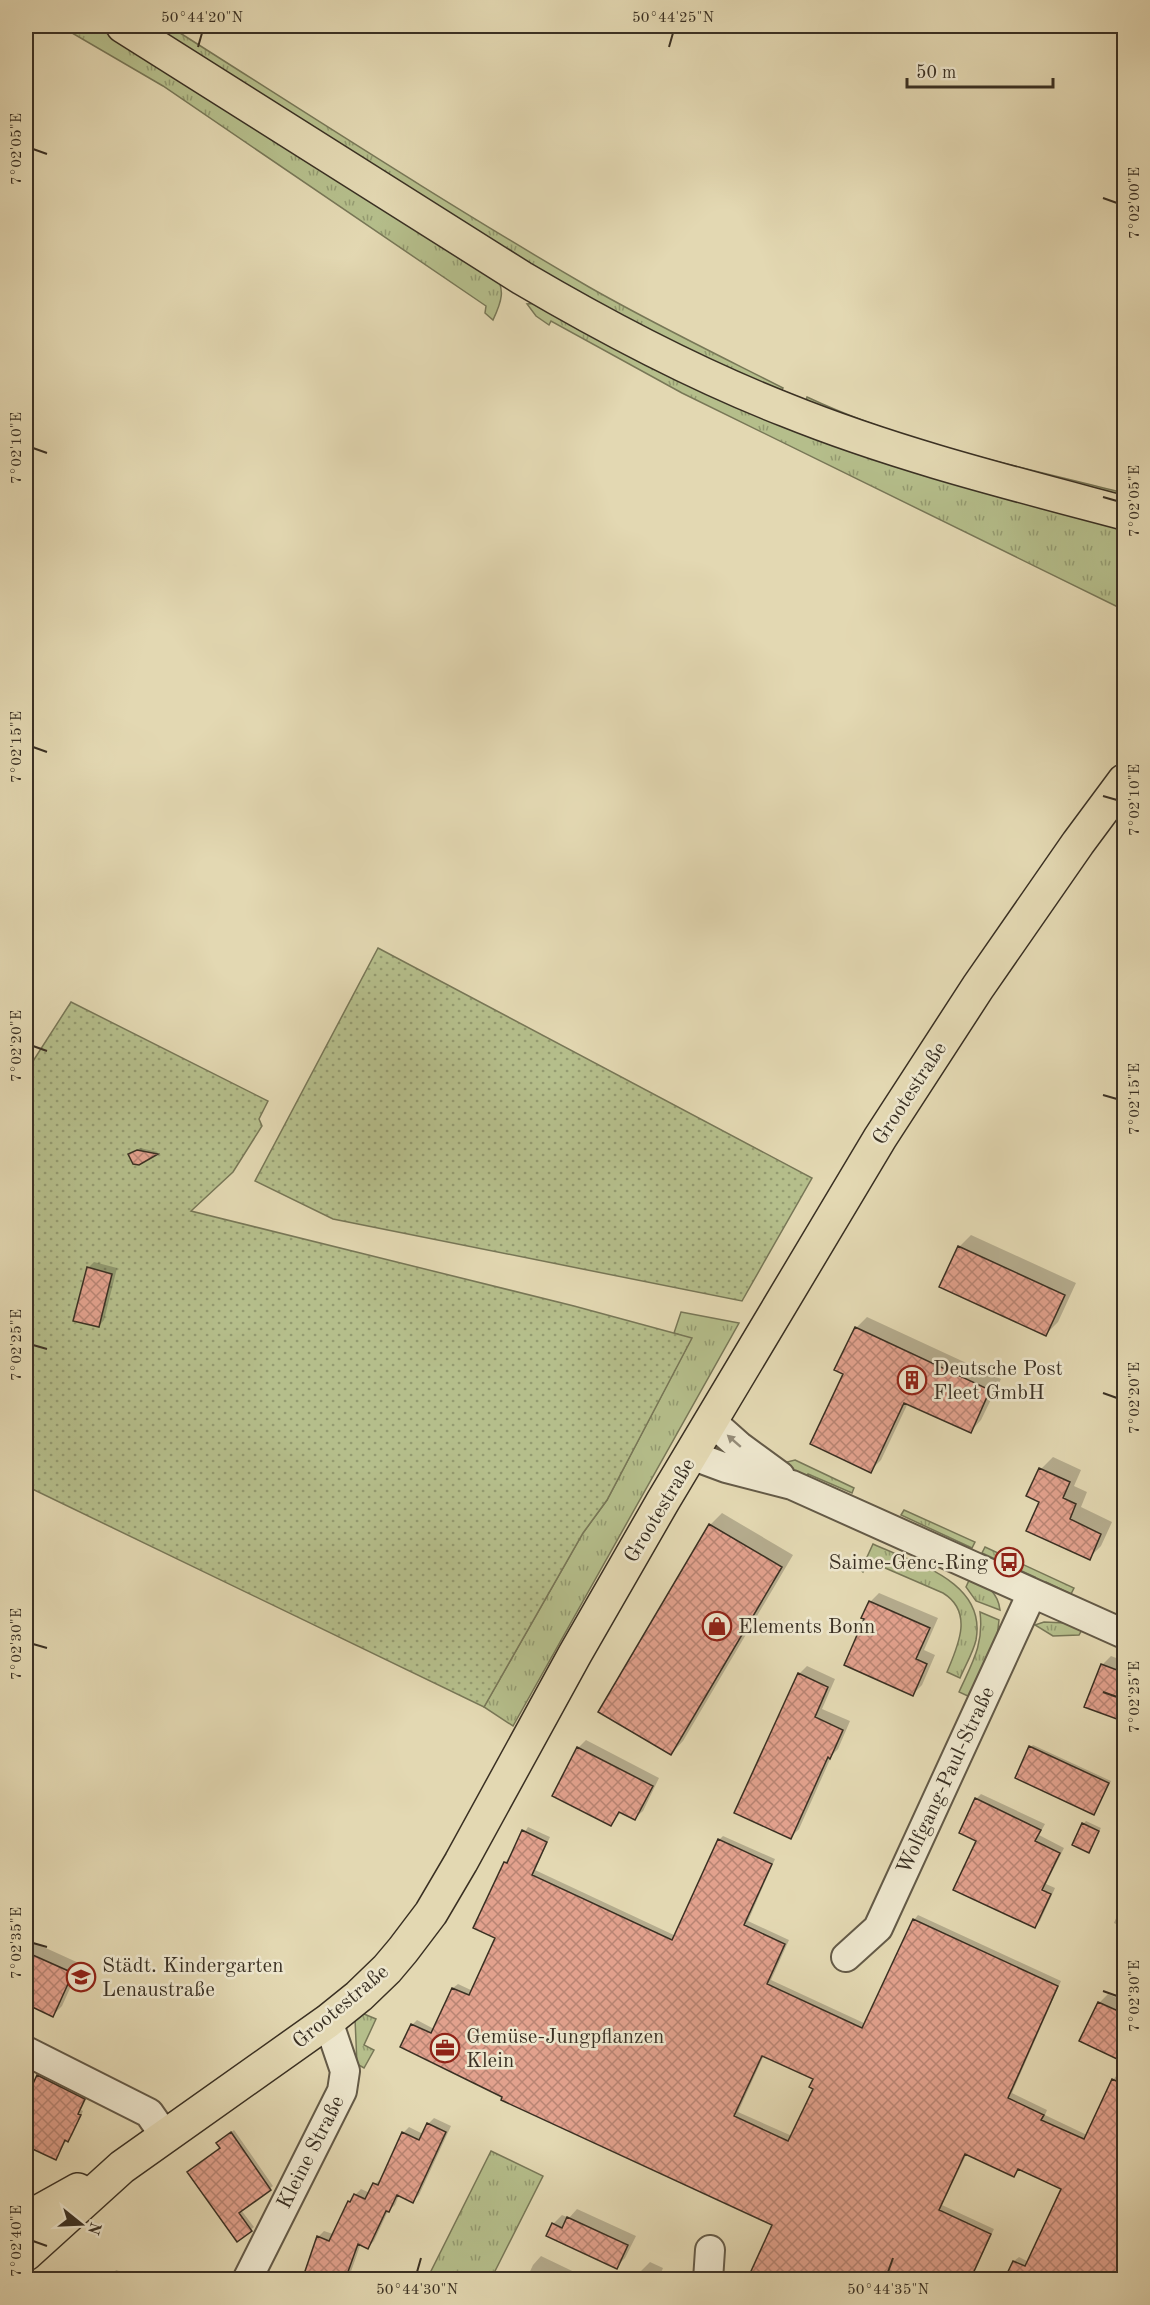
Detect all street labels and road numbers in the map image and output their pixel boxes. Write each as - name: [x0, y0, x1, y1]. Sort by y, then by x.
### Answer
- street label: Grootestraße: [869, 1039, 951, 1149]
- street label: Grootestraße: [621, 1455, 700, 1567]
- street label: Wolfgang-Paul-Straße: [894, 1684, 999, 1878]
- street label: Grootestraße: [289, 1961, 393, 2053]
- street label: Kleine Straße: [274, 2093, 349, 2213]

